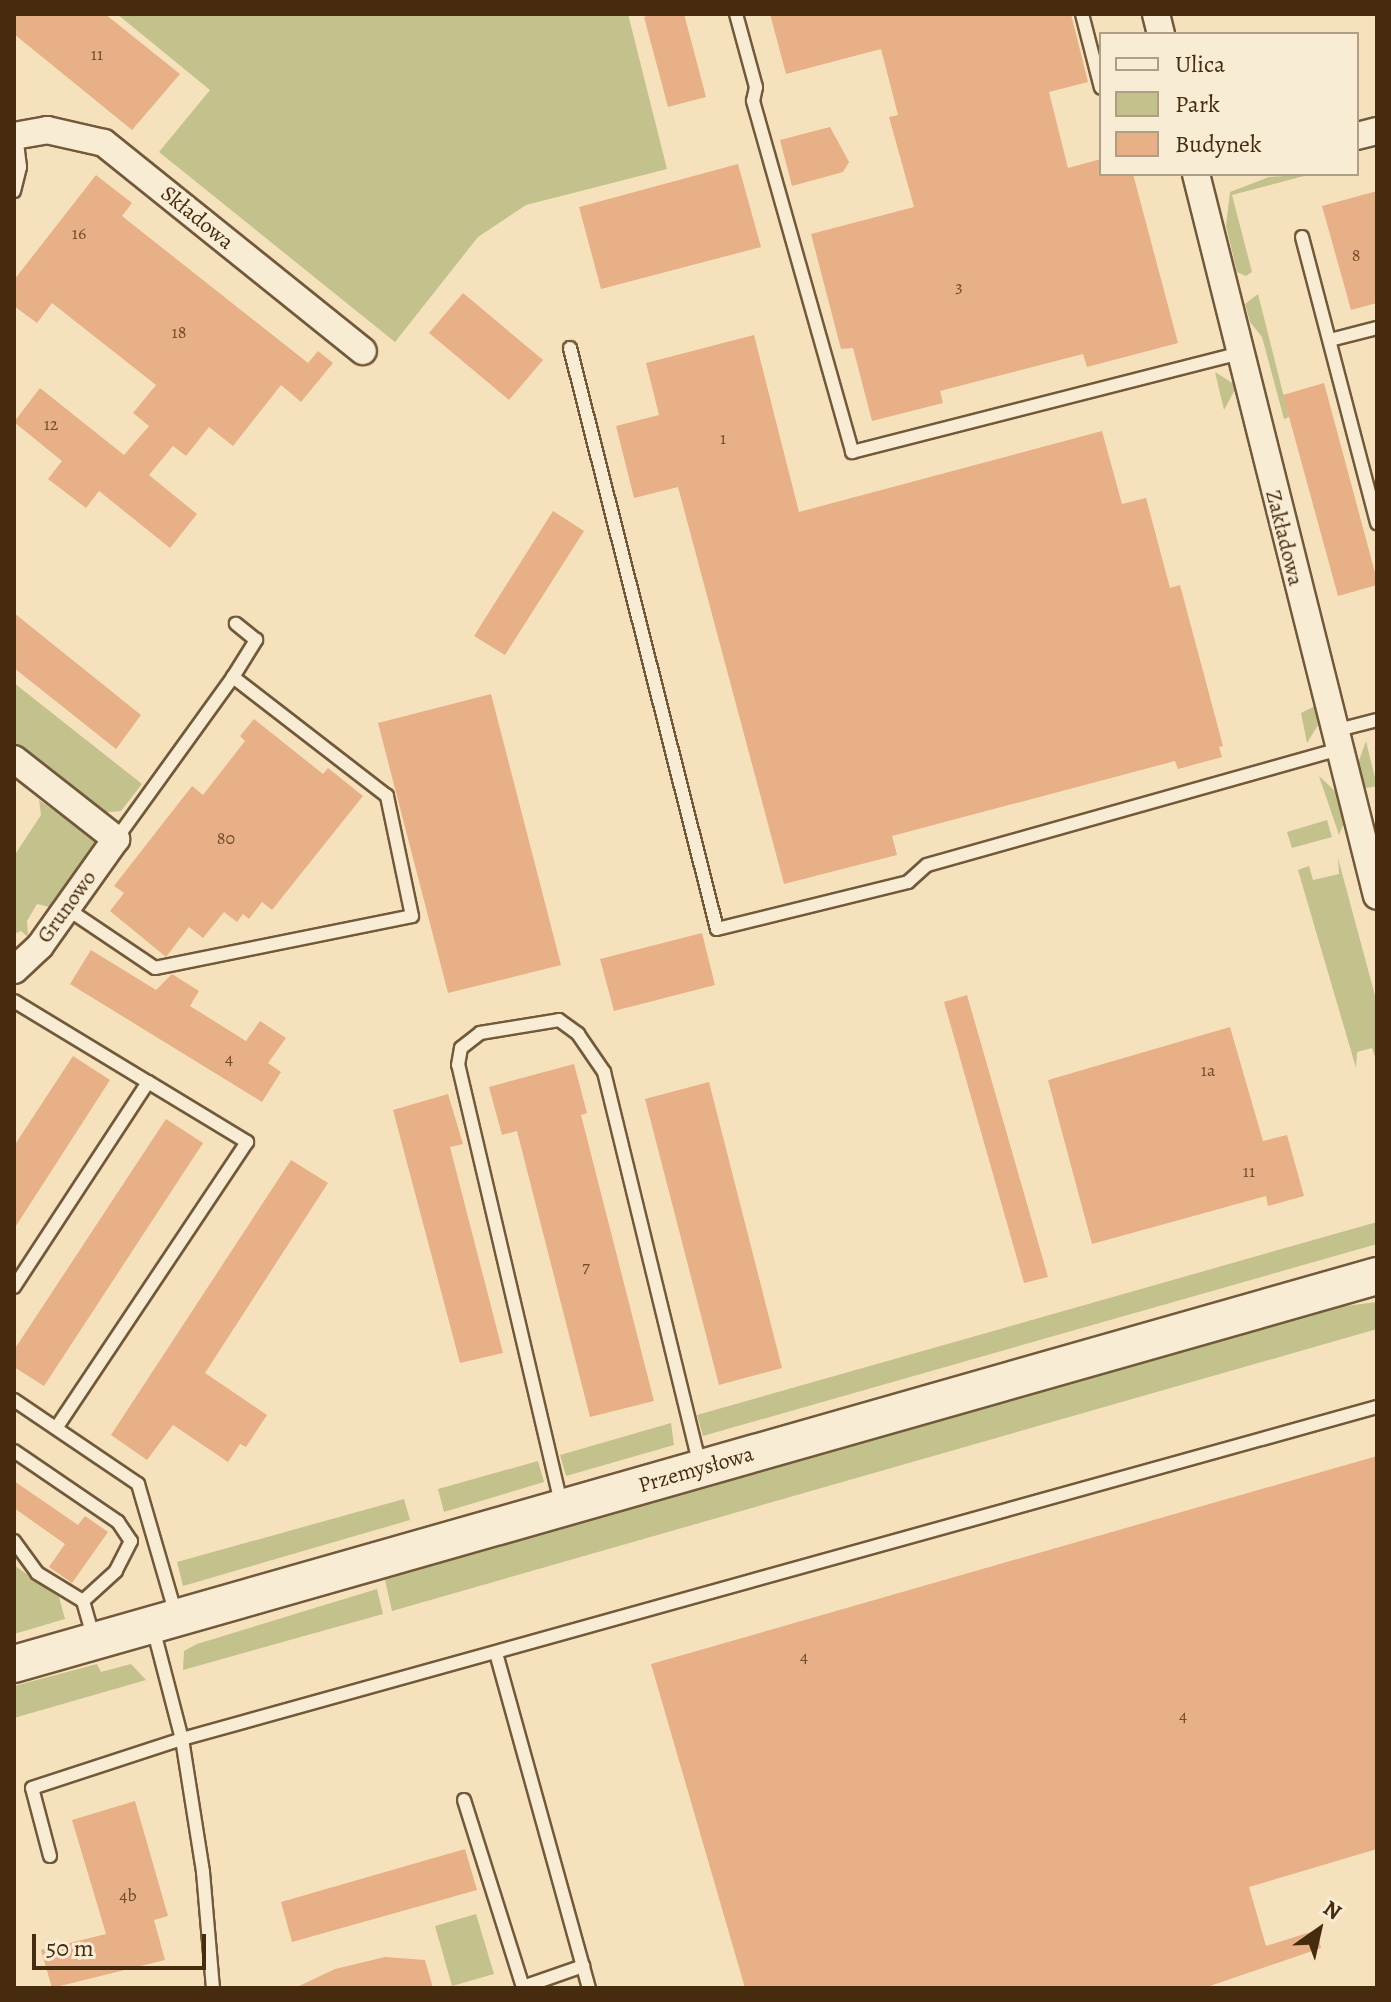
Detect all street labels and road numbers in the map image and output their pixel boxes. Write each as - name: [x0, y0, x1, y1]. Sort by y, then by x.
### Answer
- street label: Składowa: [155, 181, 239, 255]
- street label: Zakładowa: [1259, 487, 1309, 589]
- street label: Grunowo: [32, 866, 102, 948]
- street label: Przemysłowa: [635, 1441, 757, 1499]

